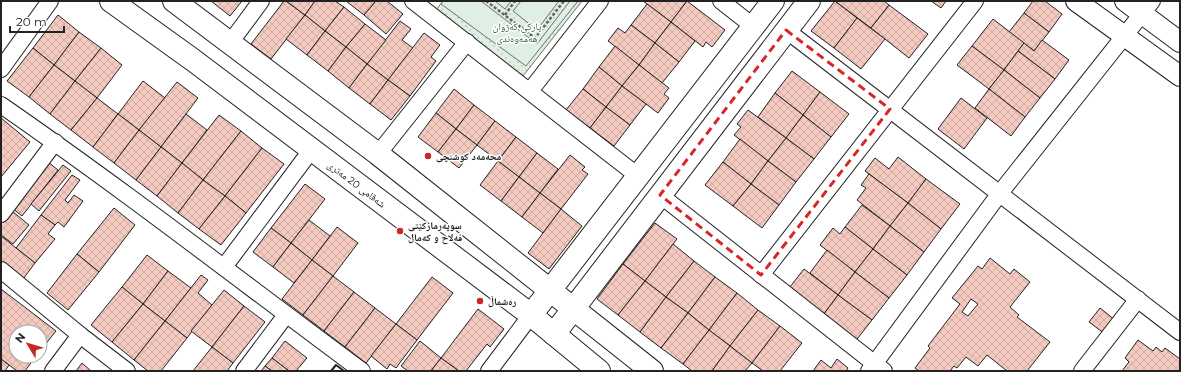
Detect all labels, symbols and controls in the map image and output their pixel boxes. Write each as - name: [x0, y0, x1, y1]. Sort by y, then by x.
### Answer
- scale bar: [10, 8, 64, 34]
- text: 20 m: [16, 14, 47, 29]
- park label: پارکی کەژوان هەمەوەندی: [493, 20, 541, 45]
- place label: محەمەد کوشنچی: [436, 150, 501, 163]
- marker: محەمەد کوشنچی: [423, 151, 433, 161]
- street label: شەقامی 20 مەتری: [325, 158, 389, 211]
- place label: سوپەرمارکێتی فەلاح و کەمال: [408, 219, 462, 245]
- marker: سوپەرمارکێتی فەلاح و کەمال: [395, 226, 405, 236]
- place label: رەشماڵ: [488, 295, 516, 308]
- marker: رەشماڵ: [475, 296, 485, 306]
- north arrow: [8, 324, 48, 364]
- text: N: [12, 330, 28, 346]

